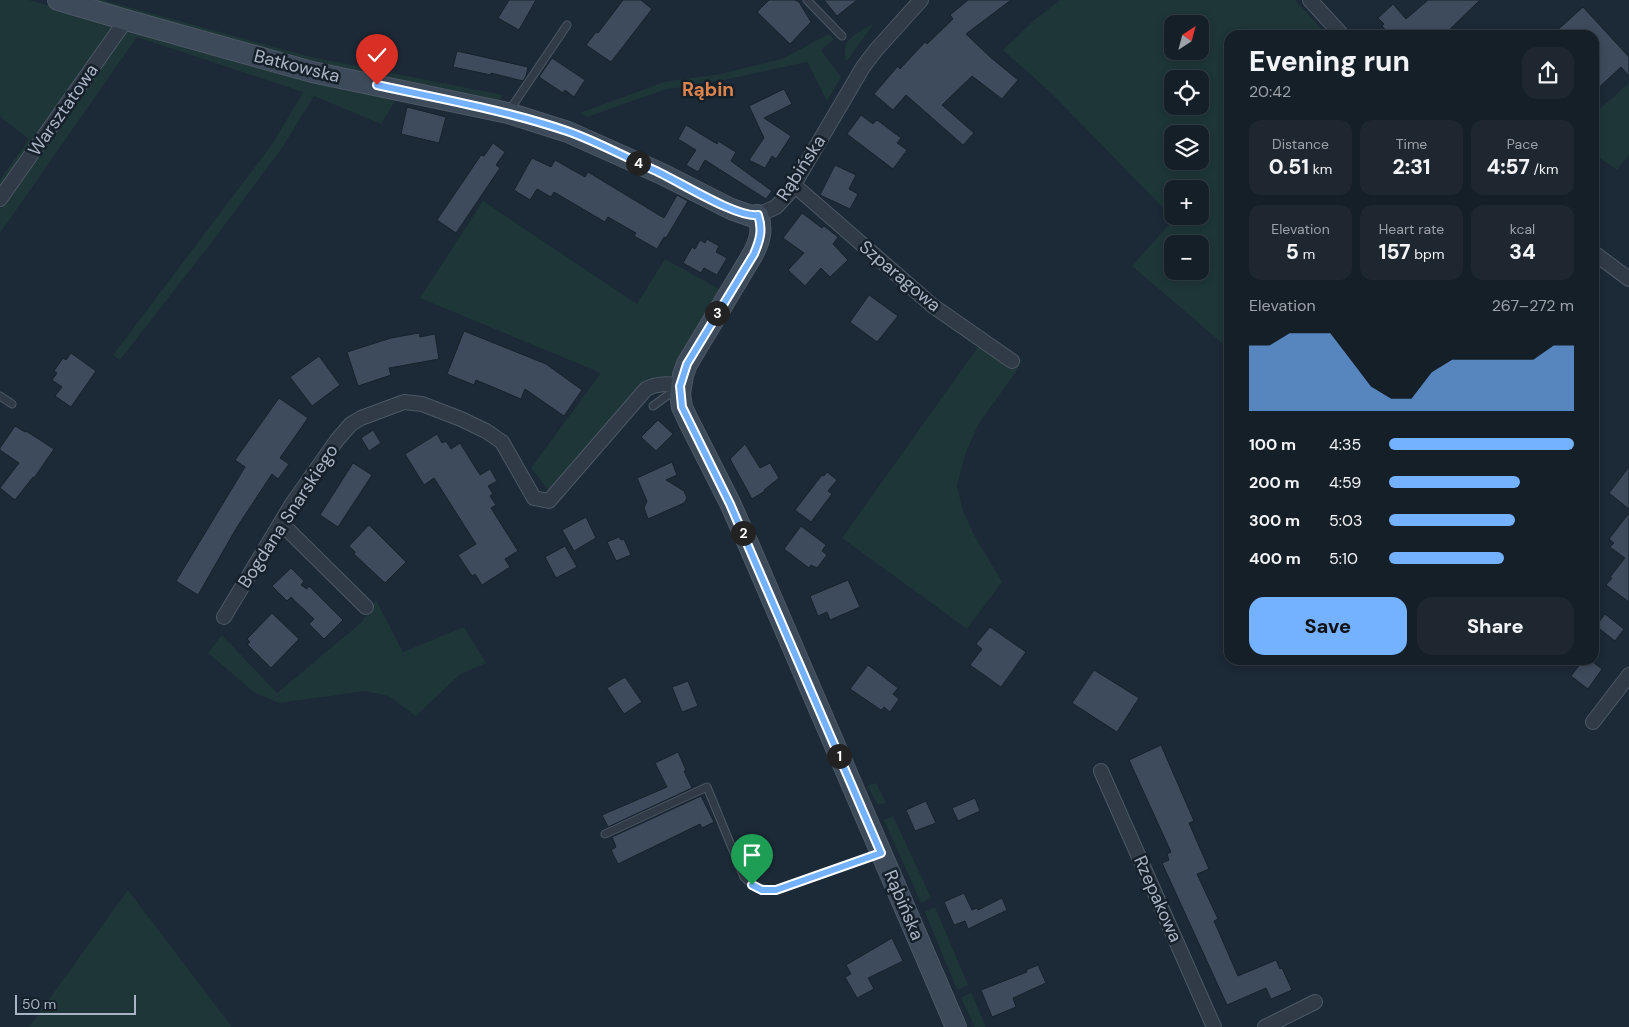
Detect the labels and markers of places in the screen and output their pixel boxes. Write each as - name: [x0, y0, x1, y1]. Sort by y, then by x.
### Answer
- pin: [356, 34, 398, 85]
- pin: 4: [626, 150, 650, 176]
- pin: 3: [704, 300, 730, 326]
- pin: 2: [730, 520, 756, 546]
- pin: 1: [826, 744, 852, 768]
- pin: [731, 834, 773, 885]

